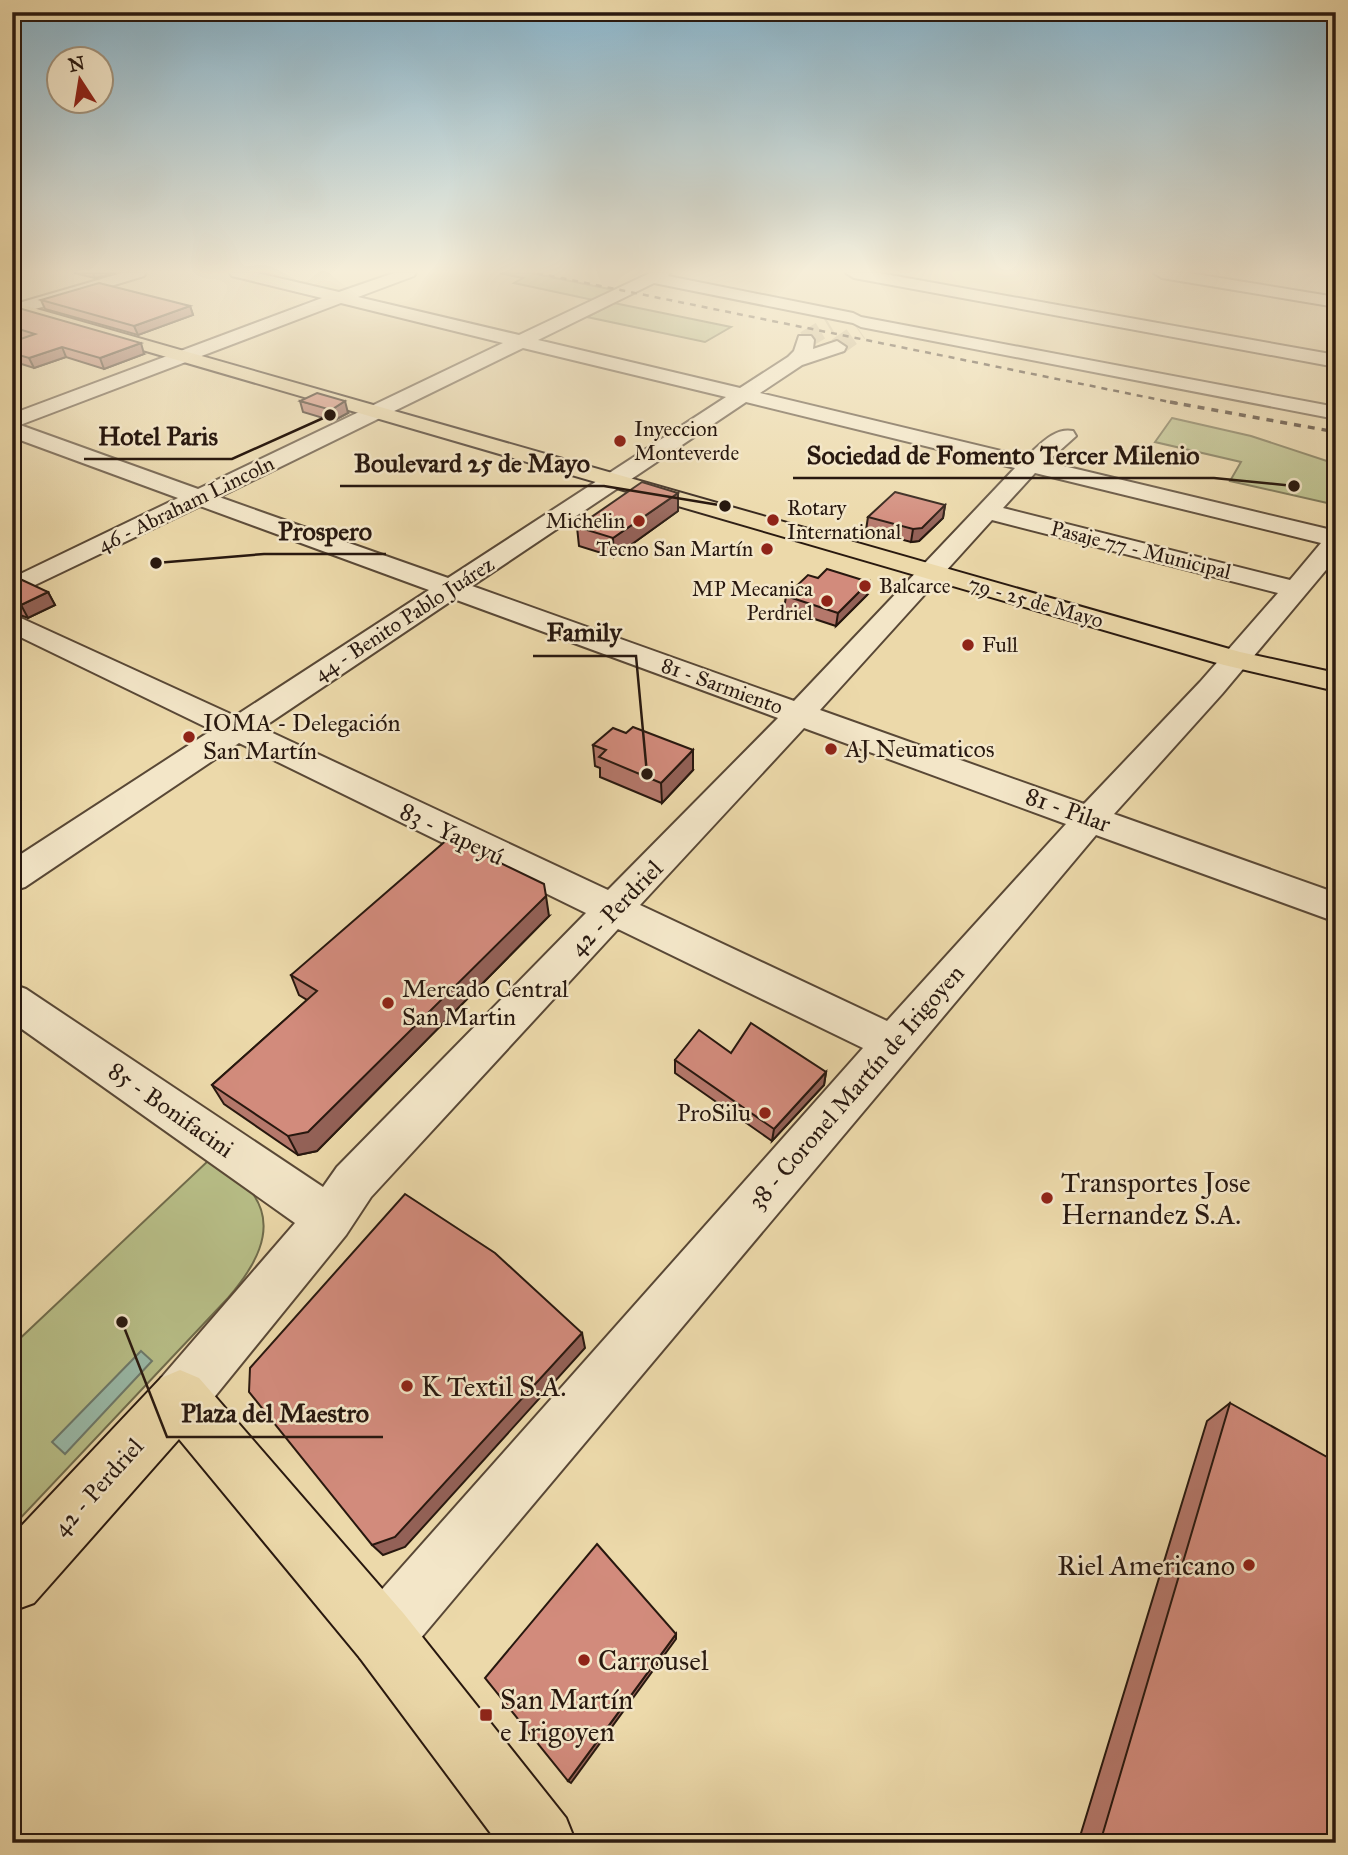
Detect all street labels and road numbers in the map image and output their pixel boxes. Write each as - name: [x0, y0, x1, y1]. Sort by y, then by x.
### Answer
- street label: 46 - Abraham Lincoln: [94, 450, 278, 558]
- street label: Pasaje 77 - Municipal: [1048, 515, 1234, 585]
- street label: 44 - Benito Pablo Juárez: [309, 551, 499, 687]
- street label: 79 - 25 de Mayo: [966, 570, 1107, 634]
- street label: 81 - Sarmiento: [658, 652, 787, 720]
- street label: 81 - Pilar: [1021, 781, 1115, 839]
- street label: 83 - Yapeyú: [395, 796, 509, 872]
- street label: 42 - Perdriel: [563, 854, 669, 962]
- street label: 38 - Coronel Martín de Irigoyen: [742, 959, 970, 1215]
- street label: 85 - Bonifacini: [102, 1056, 240, 1164]
- street label: 42 - Perdriel: [46, 1431, 150, 1542]

